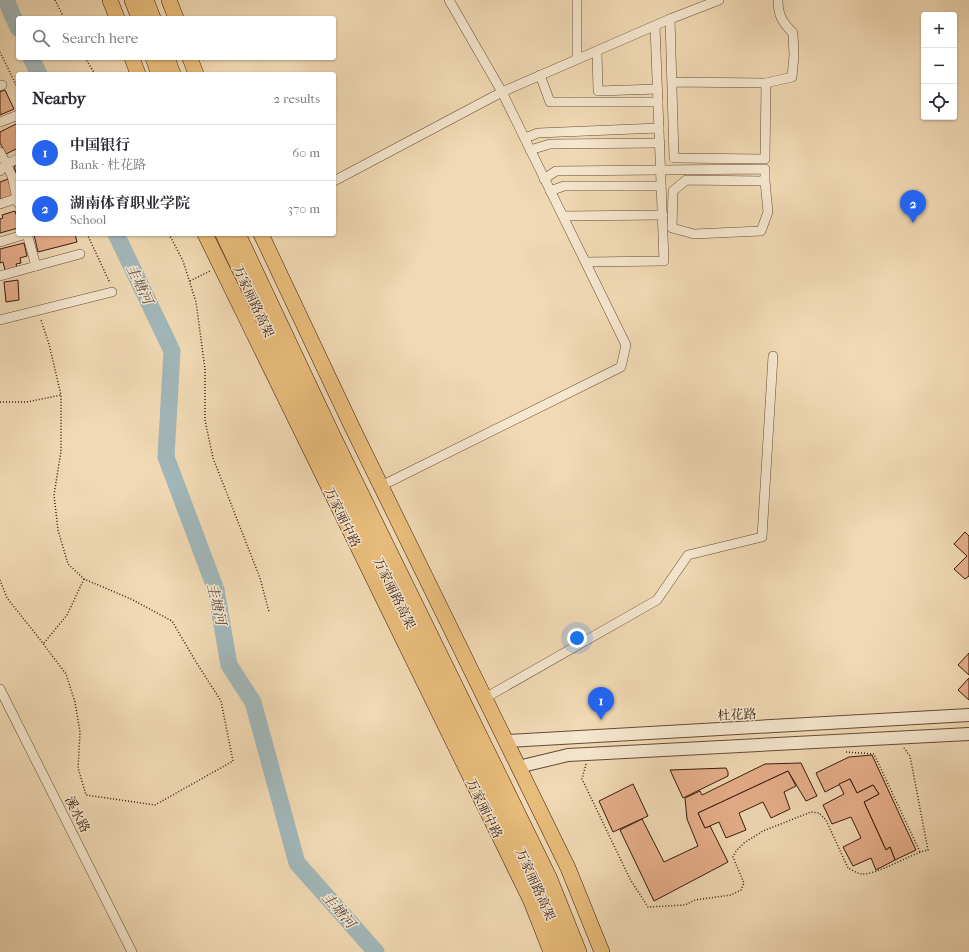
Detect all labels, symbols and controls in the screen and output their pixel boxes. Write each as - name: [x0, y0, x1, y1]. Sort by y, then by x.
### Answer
- map controls: [921, 12, 957, 120]
- button: +: [921, 12, 957, 48]
- search box: [16, 16, 336, 60]
- icon: search: [30, 27, 52, 49]
- text: Search here: [62, 29, 138, 47]
- button: −: [921, 48, 957, 84]
- button: locate: [921, 84, 957, 120]
- text: Nearby: [32, 88, 86, 108]
- text: 2 results: [274, 91, 320, 106]
- text: 中国银行: [70, 136, 130, 154]
- text: 1: [43, 145, 47, 160]
- text: 60 m: [292, 145, 320, 160]
- text: Bank · 杜花路: [70, 157, 146, 172]
- pin: 2: [900, 190, 926, 223]
- text: 湖南体育职业学院: [70, 194, 190, 212]
- text: 2: [42, 201, 48, 216]
- text: 370 m: [288, 201, 320, 216]
- text: School: [70, 212, 106, 227]
- water label: 圭塘河: [123, 262, 158, 310]
- street label: 万家丽路高架: [230, 263, 277, 340]
- street label: 万家丽中路: [322, 485, 364, 550]
- street label: 万家丽路高架: [371, 555, 418, 632]
- water label: 圭塘河: [204, 582, 230, 629]
- your location: [567, 628, 587, 648]
- pin: 1: [588, 687, 614, 720]
- street label: 杜花路: [717, 706, 757, 723]
- street label: 万家丽中路: [464, 776, 506, 841]
- street label: 溪水路: [62, 793, 93, 835]
- street label: 万家丽路高架: [513, 846, 558, 923]
- water label: 圭塘河: [318, 889, 361, 934]

